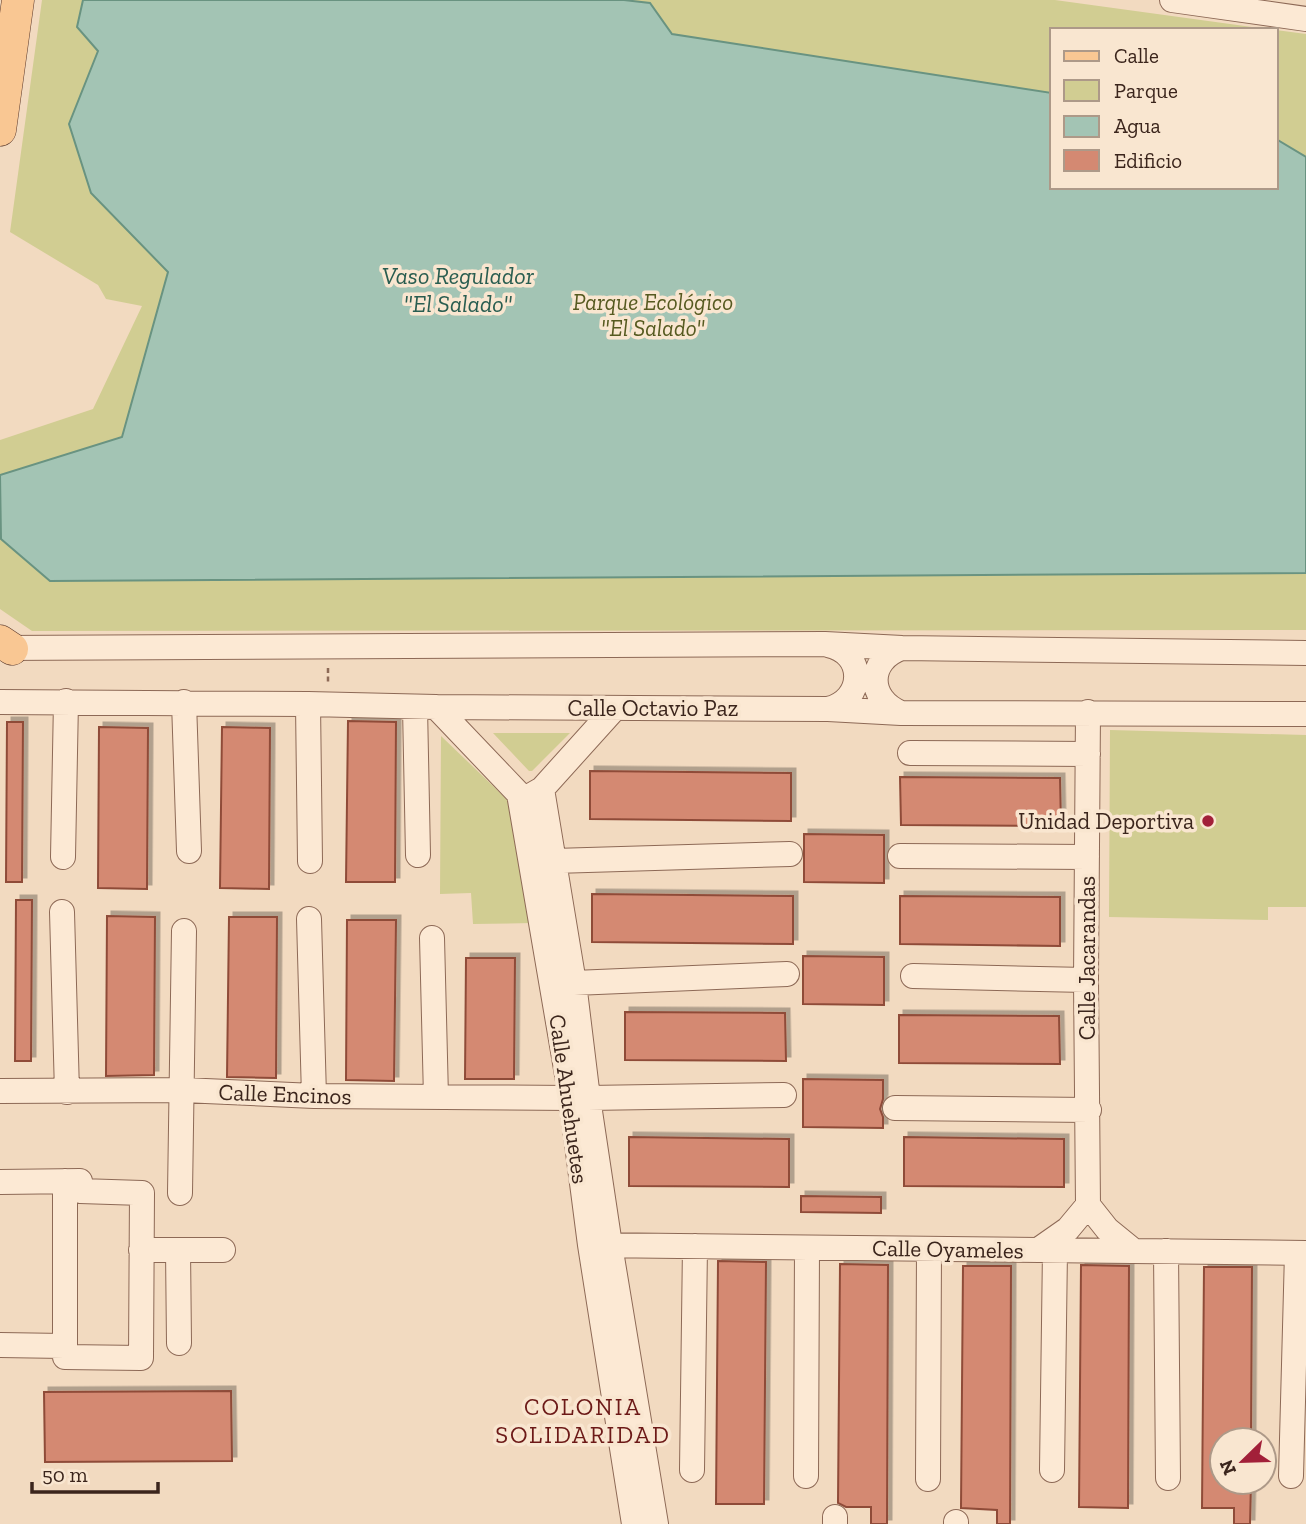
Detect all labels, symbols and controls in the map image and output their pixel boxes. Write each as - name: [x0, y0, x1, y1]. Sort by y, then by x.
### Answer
- legend: [1050, 28, 1278, 189]
- text: Calle: [1114, 43, 1159, 68]
- text: Parque: [1114, 78, 1178, 103]
- text: Agua: [1114, 113, 1161, 138]
- text: Edificio: [1114, 148, 1182, 173]
- water label: Vaso Regulador "El Salado": [382, 261, 535, 318]
- park label: Parque Ecológico "El Salado": [573, 288, 733, 342]
- street label: Calle Octavio Paz: [568, 694, 739, 722]
- place label: Unidad Deportiva: [1018, 807, 1194, 835]
- marker: Unidad Deportiva: [1200, 813, 1216, 829]
- street label: Calle Jacarandas: [1073, 876, 1101, 1040]
- street label: Calle Ahuehuetes: [543, 1012, 595, 1186]
- street label: Calle Encinos: [218, 1078, 352, 1110]
- street label: Calle Oyameles: [872, 1234, 1024, 1264]
- district label: COLONIA SOLIDARIDAD: [495, 1392, 671, 1449]
- north arrow: [1208, 1426, 1278, 1496]
- scale bar: [32, 1450, 158, 1494]
- text: N: [1214, 1456, 1241, 1479]
- text: 50 m: [42, 1462, 88, 1487]

